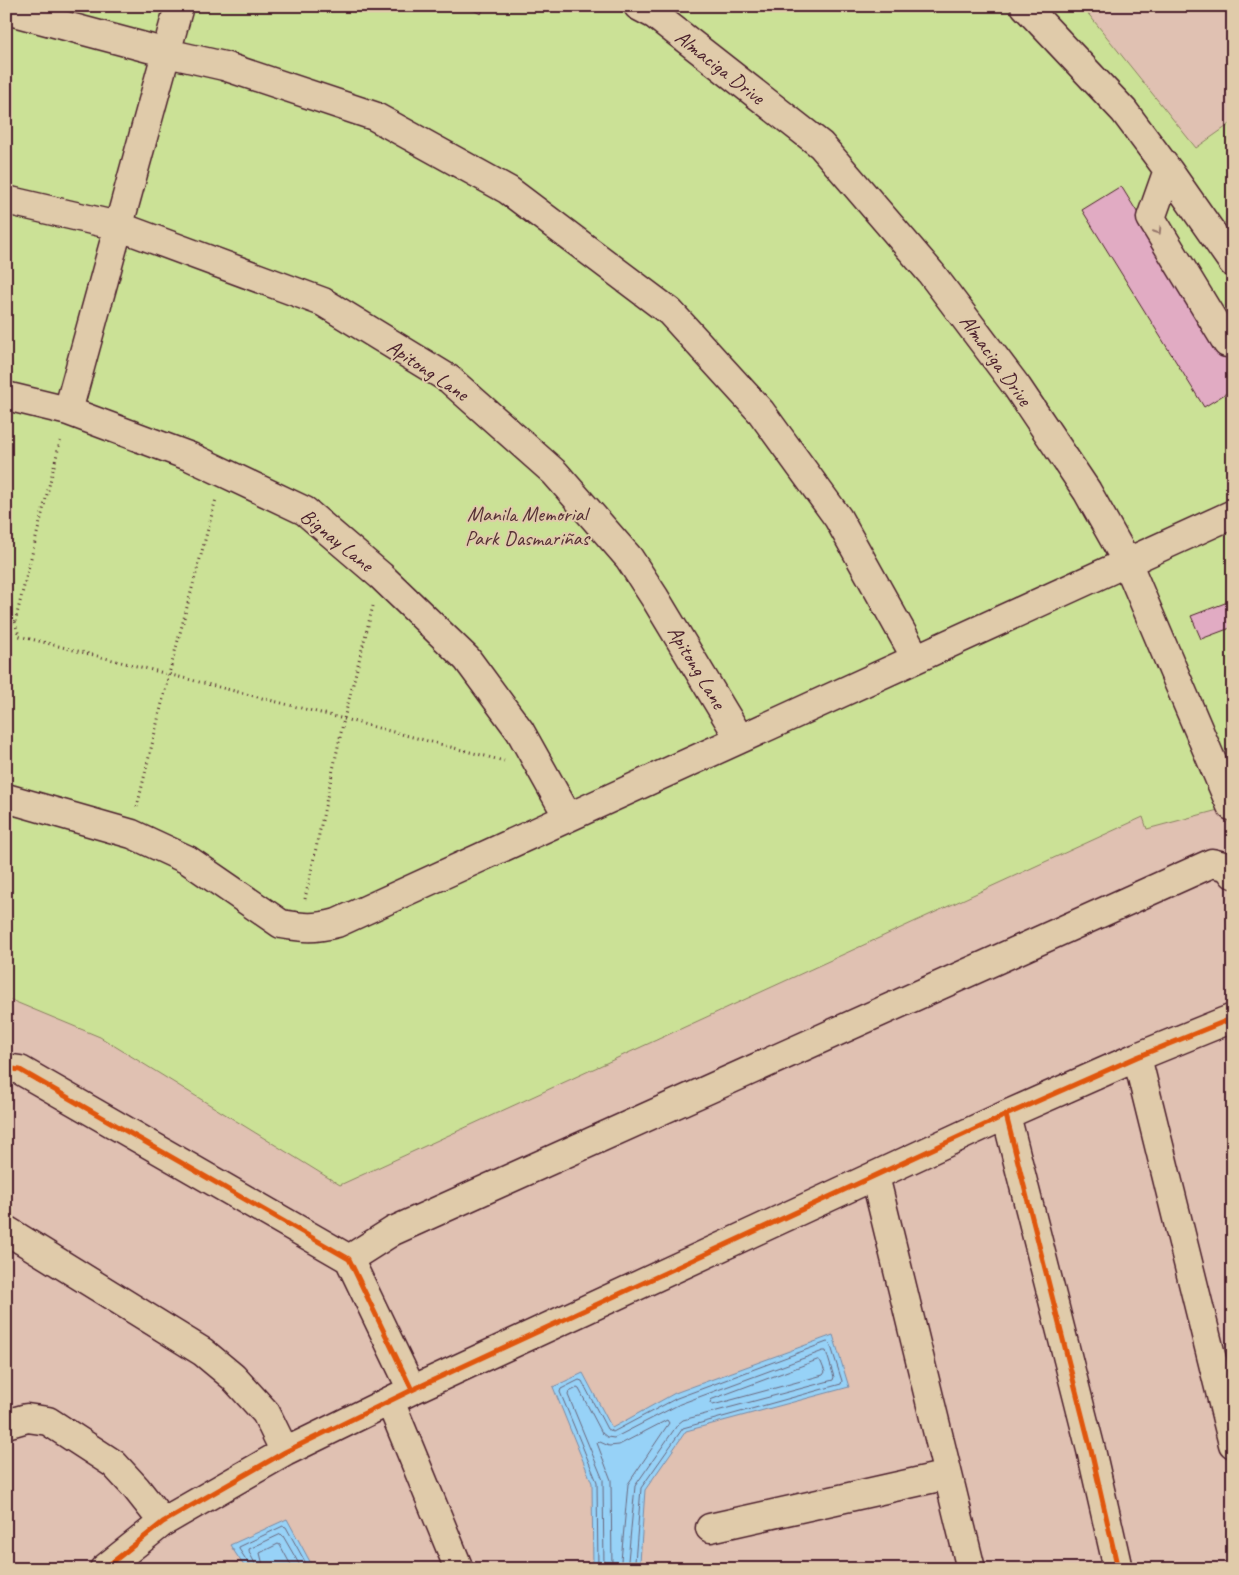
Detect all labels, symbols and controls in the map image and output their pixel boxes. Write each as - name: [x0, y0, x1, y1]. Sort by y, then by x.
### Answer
- street label: Almaciga Drive: [670, 24, 771, 111]
- one-way arrow: [1152, 226, 1162, 235]
- street label: Almaciga Drive: [954, 309, 1038, 412]
- street label: Apitong Lane: [382, 333, 475, 408]
- park label: Manila Memorial Park Dasmariñas: [465, 501, 591, 551]
- street label: Bignay Lane: [295, 503, 380, 579]
- street label: Apitong Lane: [662, 621, 733, 715]

